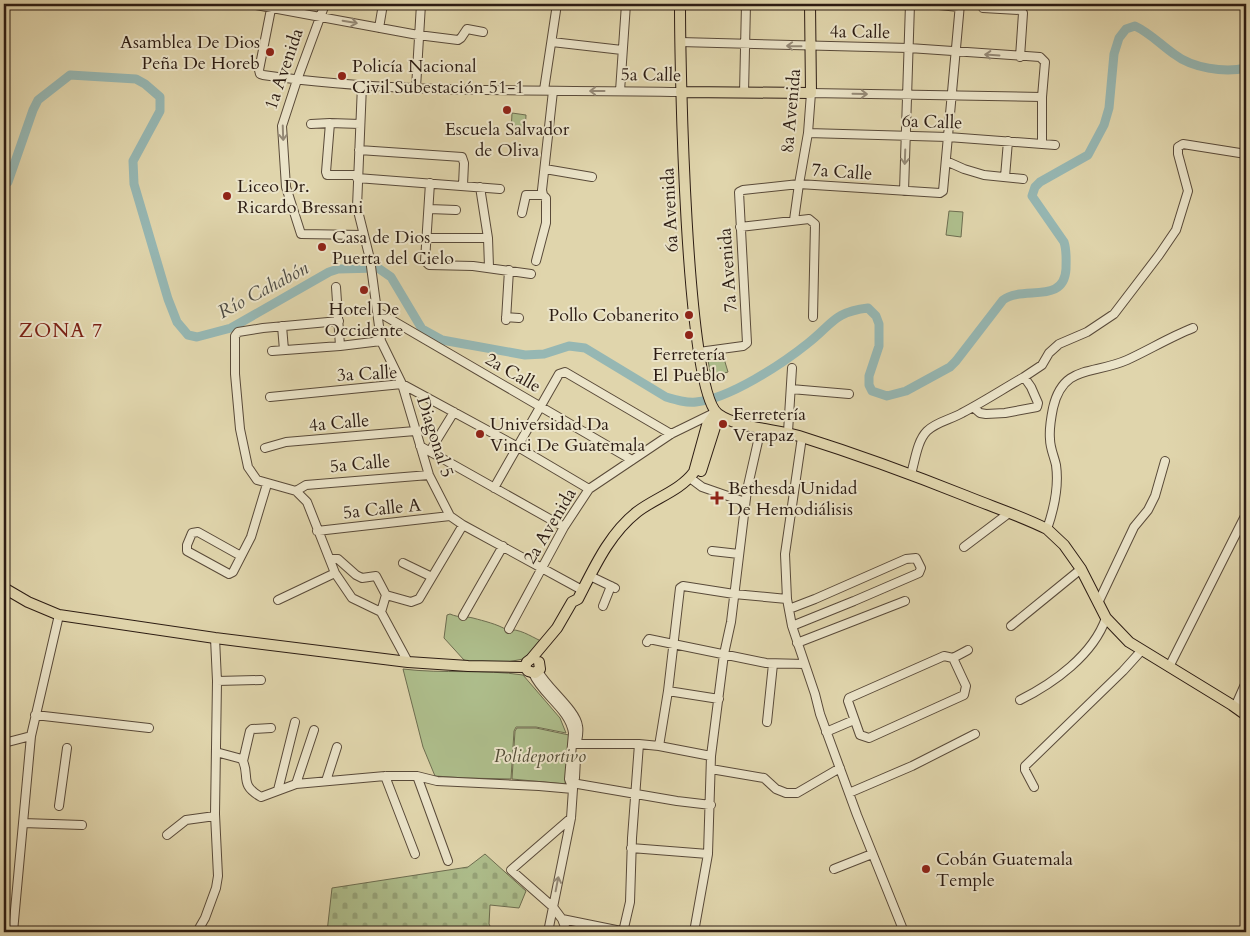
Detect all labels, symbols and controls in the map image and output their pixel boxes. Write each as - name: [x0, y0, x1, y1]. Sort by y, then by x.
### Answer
- one-way arrow: [341, 18, 357, 28]
- street label: 4a Calle: [829, 19, 891, 45]
- street label: 1a Avenida: [258, 25, 310, 113]
- place label: Asamblea De Dios Peña De Horeb: [120, 30, 260, 76]
- one-way arrow: [787, 41, 803, 50]
- marker: Asamblea De Dios Peña De Horeb: [264, 46, 276, 58]
- one-way arrow: [984, 50, 1000, 59]
- place label: Policía Nacional Civil Subestación 51-1: [352, 54, 524, 100]
- street label: 5a Calle: [620, 62, 682, 88]
- street label: 8a Avenida: [775, 68, 807, 154]
- marker: Policía Nacional Civil Subestación 51-1: [336, 70, 348, 82]
- one-way arrow: [590, 86, 606, 96]
- one-way arrow: [851, 89, 867, 99]
- marker: Escuela Salvador de Oliva: [501, 104, 513, 116]
- street label: 6a Calle: [901, 108, 963, 136]
- place label: Escuela Salvador de Oliva: [445, 117, 570, 163]
- one-way arrow: [278, 124, 287, 140]
- one-way arrow: [900, 149, 910, 165]
- street label: 7a Calle: [811, 157, 873, 187]
- street label: 6a Avenida: [655, 167, 685, 253]
- place label: Liceo Dr. Ricardo Bressani: [237, 174, 363, 220]
- marker: Liceo Dr. Ricardo Bressani: [221, 190, 233, 202]
- place label: Casa de Dios Puerta del Cielo: [332, 225, 454, 271]
- street label: 7a Avenida: [713, 227, 743, 313]
- marker: Casa de Dios Puerta del Cielo: [316, 241, 328, 253]
- water label: Río Cahabón: [213, 255, 314, 325]
- marker: Hotel De Occidente: [358, 284, 370, 296]
- place label: Hotel De Occidente: [325, 297, 403, 343]
- place label: Pollo Cobanerito: [549, 303, 679, 328]
- marker: Pollo Cobanerito: [683, 309, 695, 321]
- district label: ZONA 7: [19, 317, 103, 344]
- marker: Ferretería El Pueblo: [683, 329, 695, 341]
- place label: Ferretería El Pueblo: [652, 342, 726, 388]
- street label: 2a Calle: [480, 347, 546, 399]
- street label: 3a Calle: [336, 360, 398, 388]
- street label: Diagonal 5: [410, 393, 460, 481]
- place label: Ferretería Verapaz: [733, 402, 806, 448]
- street label: 4a Calle: [308, 408, 370, 438]
- place label: Universidad Da Vinci De Guatemala: [490, 412, 646, 458]
- marker: Ferretería Verapaz: [717, 418, 729, 430]
- marker: Universidad Da Vinci De Guatemala: [474, 428, 486, 440]
- street label: 5a Calle: [329, 449, 391, 479]
- place label: Bethesda Unidad De Hemodiálisis: [728, 476, 858, 522]
- street label: 2a Avenida: [518, 483, 583, 569]
- marker: Bethesda Unidad De Hemodiálisis: [710, 491, 724, 505]
- street label: 5a Calle A: [342, 492, 422, 526]
- park label: Polideportivo: [494, 744, 586, 769]
- place label: Cobán Guatemala Temple: [936, 847, 1073, 893]
- marker: Cobán Guatemala Temple: [920, 863, 932, 875]
- one-way arrow: [553, 877, 563, 893]

